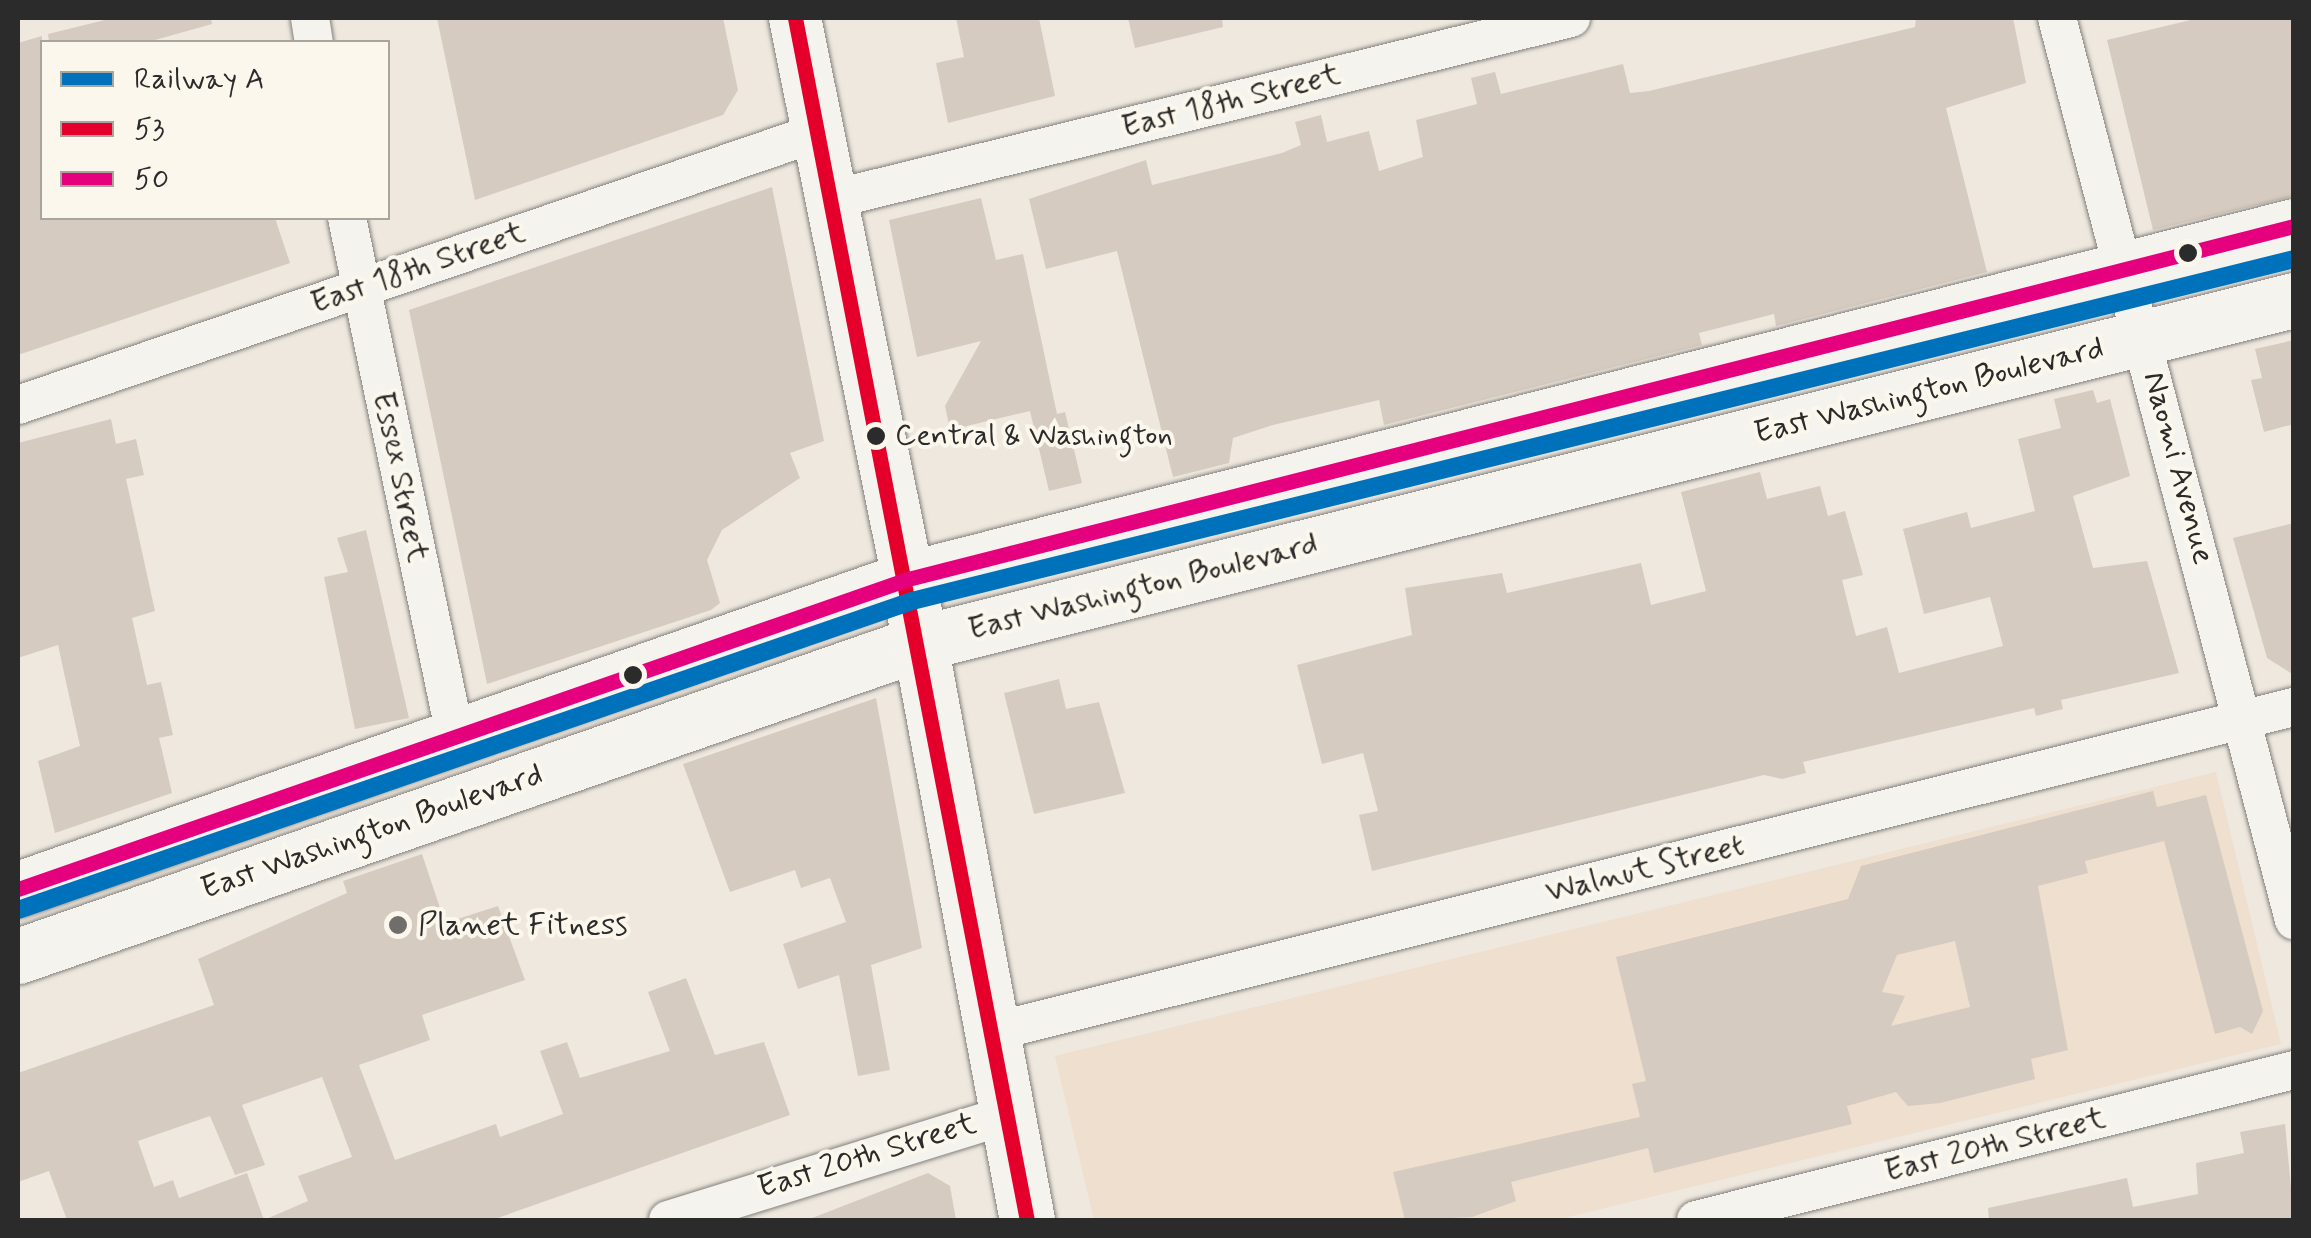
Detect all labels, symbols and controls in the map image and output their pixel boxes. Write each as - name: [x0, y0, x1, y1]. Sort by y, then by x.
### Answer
- legend: [40, 40, 390, 220]
- street label: East 18th Street: [1118, 55, 1344, 147]
- text: Railway A: [134, 60, 265, 99]
- text: 53: [134, 110, 165, 149]
- text: 50: [134, 160, 169, 199]
- street label: East 18th Street: [306, 213, 530, 323]
- unlabelled marker: [2178, 243, 2198, 263]
- street label: East Washington Boulevard: [1753, 330, 2105, 452]
- street label: Naomi Avenue: [2134, 368, 2222, 568]
- street label: Essex Street: [363, 388, 437, 566]
- place label: Central & Washington: [895, 418, 1173, 454]
- marker: Central & Washington: [866, 426, 886, 446]
- street label: East Washington Boulevard: [967, 526, 1319, 648]
- unlabelled marker: [623, 665, 643, 685]
- street label: East Washington Boulevard: [198, 756, 546, 908]
- street label: Walnut Street: [1539, 825, 1751, 913]
- place label: Planet Fitness: [418, 906, 632, 944]
- marker: Planet Fitness: [387, 914, 409, 936]
- street label: East 20th Street: [1881, 1099, 2109, 1191]
- street label: East 20th Street: [753, 1105, 981, 1207]

